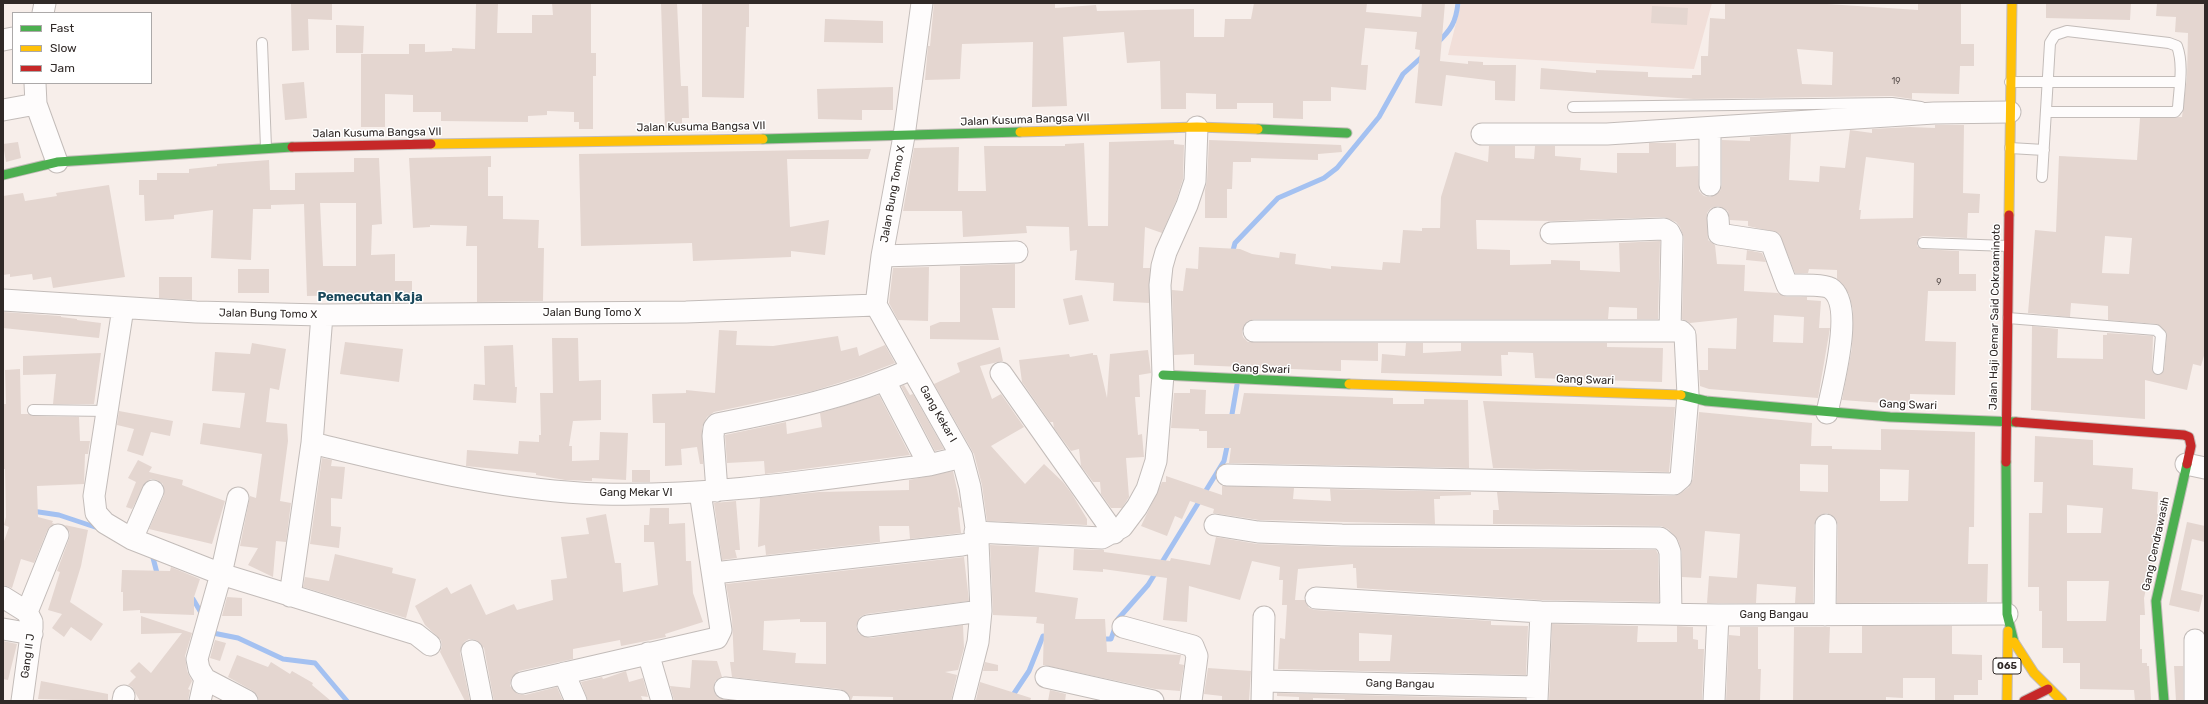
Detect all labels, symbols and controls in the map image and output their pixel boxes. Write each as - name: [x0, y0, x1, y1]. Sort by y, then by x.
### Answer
- legend: [12, 12, 152, 84]
- text: Fast: [50, 21, 74, 35]
- text: Slow: [50, 41, 77, 55]
- text: Jam: [50, 61, 75, 75]
- house number: 19: [1891, 76, 1901, 86]
- street label: Jalan Kusuma Bangsa VII: [960, 111, 1090, 129]
- street label: Jalan Kusuma Bangsa VII: [636, 119, 766, 135]
- street label: Jalan Kusuma Bangsa VII: [312, 125, 442, 141]
- street label: Jalan Bung Tomo X: [878, 144, 908, 244]
- street label: Jalan Haji Oemar Said Cokroaminoto: [1987, 224, 2003, 410]
- house number: 9: [1936, 277, 1942, 287]
- district label: Pemecutan Kaja: [317, 289, 423, 305]
- street label: Jalan Bung Tomo X: [543, 306, 641, 320]
- street label: Jalan Bung Tomo X: [219, 307, 317, 321]
- street label: Gang Swari: [1232, 361, 1290, 377]
- street label: Gang Swari: [1556, 372, 1614, 388]
- street label: Gang Kekar I: [916, 383, 960, 445]
- street label: Gang Swari: [1879, 397, 1937, 413]
- street label: Gang Mekar VI: [599, 486, 673, 500]
- street label: Gang Cendrawasih: [2140, 496, 2172, 592]
- street label: Gang Bangau: [1740, 608, 1808, 622]
- street label: Gang II J: [18, 633, 38, 679]
- road number: 065: [1993, 658, 2021, 674]
- street label: Gang Bangau: [1365, 677, 1435, 691]

